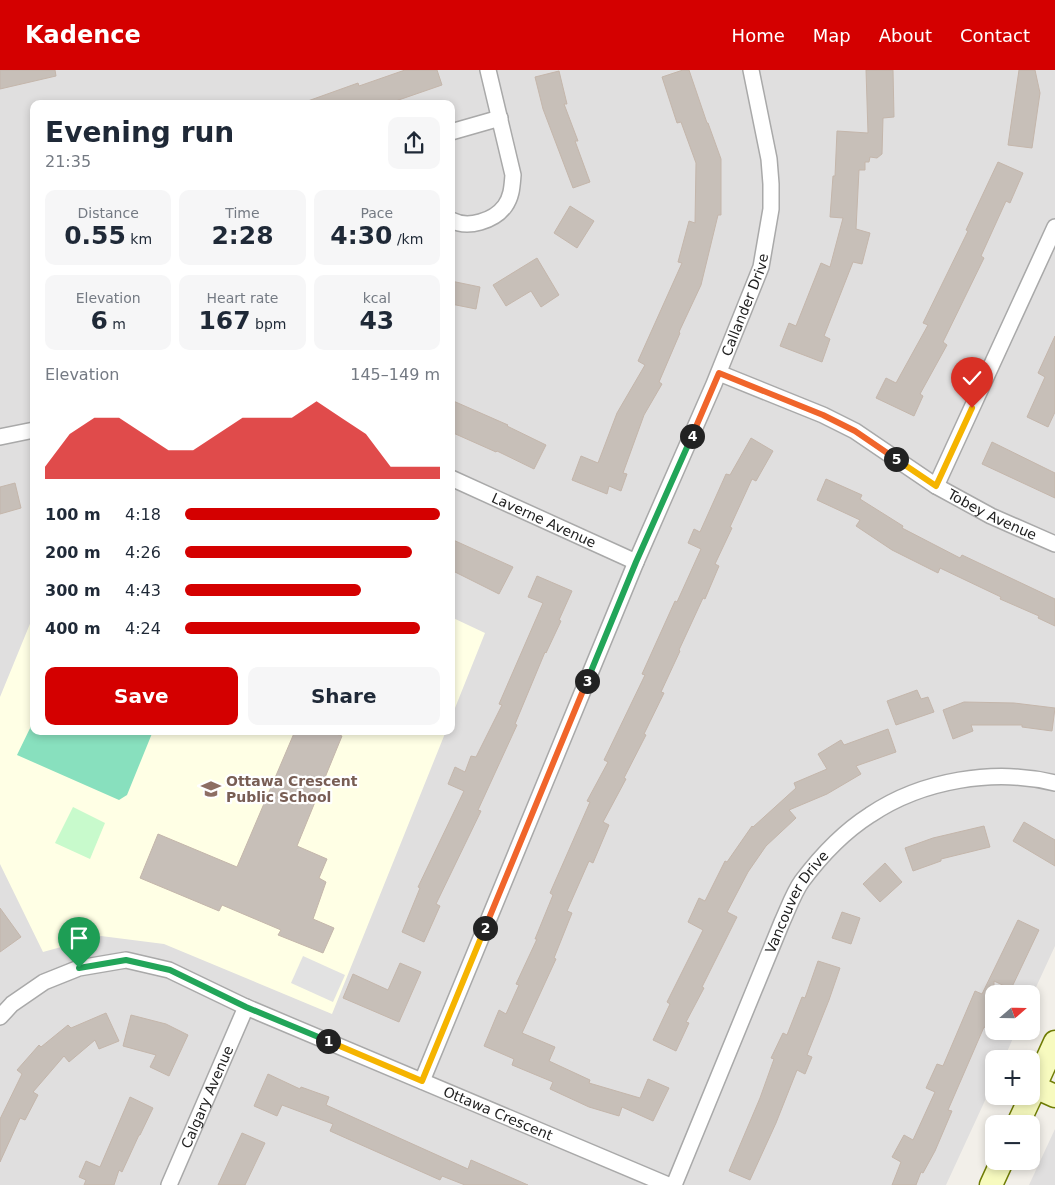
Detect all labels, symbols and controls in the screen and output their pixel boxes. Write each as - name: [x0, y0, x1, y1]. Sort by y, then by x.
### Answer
- text: Kadence: [25, 21, 141, 49]
- text: Home: [732, 25, 785, 46]
- text: Map: [813, 25, 851, 46]
- text: About: [879, 25, 932, 46]
- text: Contact: [960, 25, 1030, 46]
- text: Evening run: [45, 116, 234, 149]
- button: share: [388, 117, 440, 169]
- text: 21:35: [45, 152, 91, 171]
- text: Distance: [78, 205, 139, 221]
- text: Time: [225, 205, 260, 221]
- text: Pace: [360, 205, 393, 221]
- text: 0.55: [64, 221, 126, 250]
- text: 2:28: [211, 221, 274, 250]
- text: 4:30: [330, 221, 392, 250]
- text: km: [126, 231, 152, 247]
- text: /km: [392, 231, 423, 247]
- street label: Callander Drive: [718, 252, 771, 358]
- text: Elevation: [76, 290, 141, 306]
- text: Heart rate: [207, 290, 278, 306]
- text: kcal: [363, 290, 391, 306]
- text: 6: [90, 306, 108, 335]
- text: 167: [198, 306, 251, 335]
- text: 43: [359, 306, 394, 335]
- text: m: [108, 316, 126, 332]
- text: bpm: [251, 316, 287, 332]
- pin: [951, 357, 993, 408]
- icon: check: [958, 364, 986, 392]
- text: Elevation: [45, 365, 119, 384]
- text: 145–149 m: [350, 365, 440, 384]
- pin: 4: [680, 424, 704, 448]
- text: 4: [688, 428, 697, 444]
- pin: 5: [884, 446, 908, 472]
- text: 5: [892, 451, 901, 467]
- street label: Tobey Avenue: [944, 485, 1039, 543]
- street label: Laverne Avenue: [489, 490, 599, 551]
- text: 100 m: [45, 505, 101, 524]
- text: 4:18: [125, 505, 161, 524]
- text: 200 m: [45, 543, 101, 562]
- text: 4:26: [125, 543, 161, 562]
- text: 300 m: [45, 581, 101, 600]
- text: 4:43: [125, 581, 161, 600]
- text: 400 m: [45, 619, 101, 638]
- text: 4:24: [125, 619, 161, 638]
- button: Save: [45, 667, 238, 725]
- button: Share: [248, 667, 440, 725]
- pin: 3: [574, 668, 600, 694]
- text: 3: [583, 673, 592, 689]
- place label: Ottawa Crescent Public School: [226, 773, 358, 805]
- school or university icon: Ottawa Crescent Public School: [200, 778, 222, 800]
- street label: Vancouver Drive: [762, 847, 832, 956]
- pin: 2: [472, 916, 498, 940]
- pin: [58, 917, 100, 968]
- text: 2: [481, 920, 490, 936]
- icon: arrive: [65, 924, 93, 952]
- north arrow: [985, 985, 1040, 1040]
- map controls: [985, 985, 1040, 1170]
- pin: 1: [316, 1028, 340, 1054]
- text: 1: [324, 1033, 333, 1049]
- street label: Calgary Avenue: [178, 1043, 236, 1151]
- button: +: [985, 1050, 1040, 1105]
- street label: Ottawa Crescent: [441, 1083, 555, 1144]
- button: −: [985, 1115, 1040, 1170]

